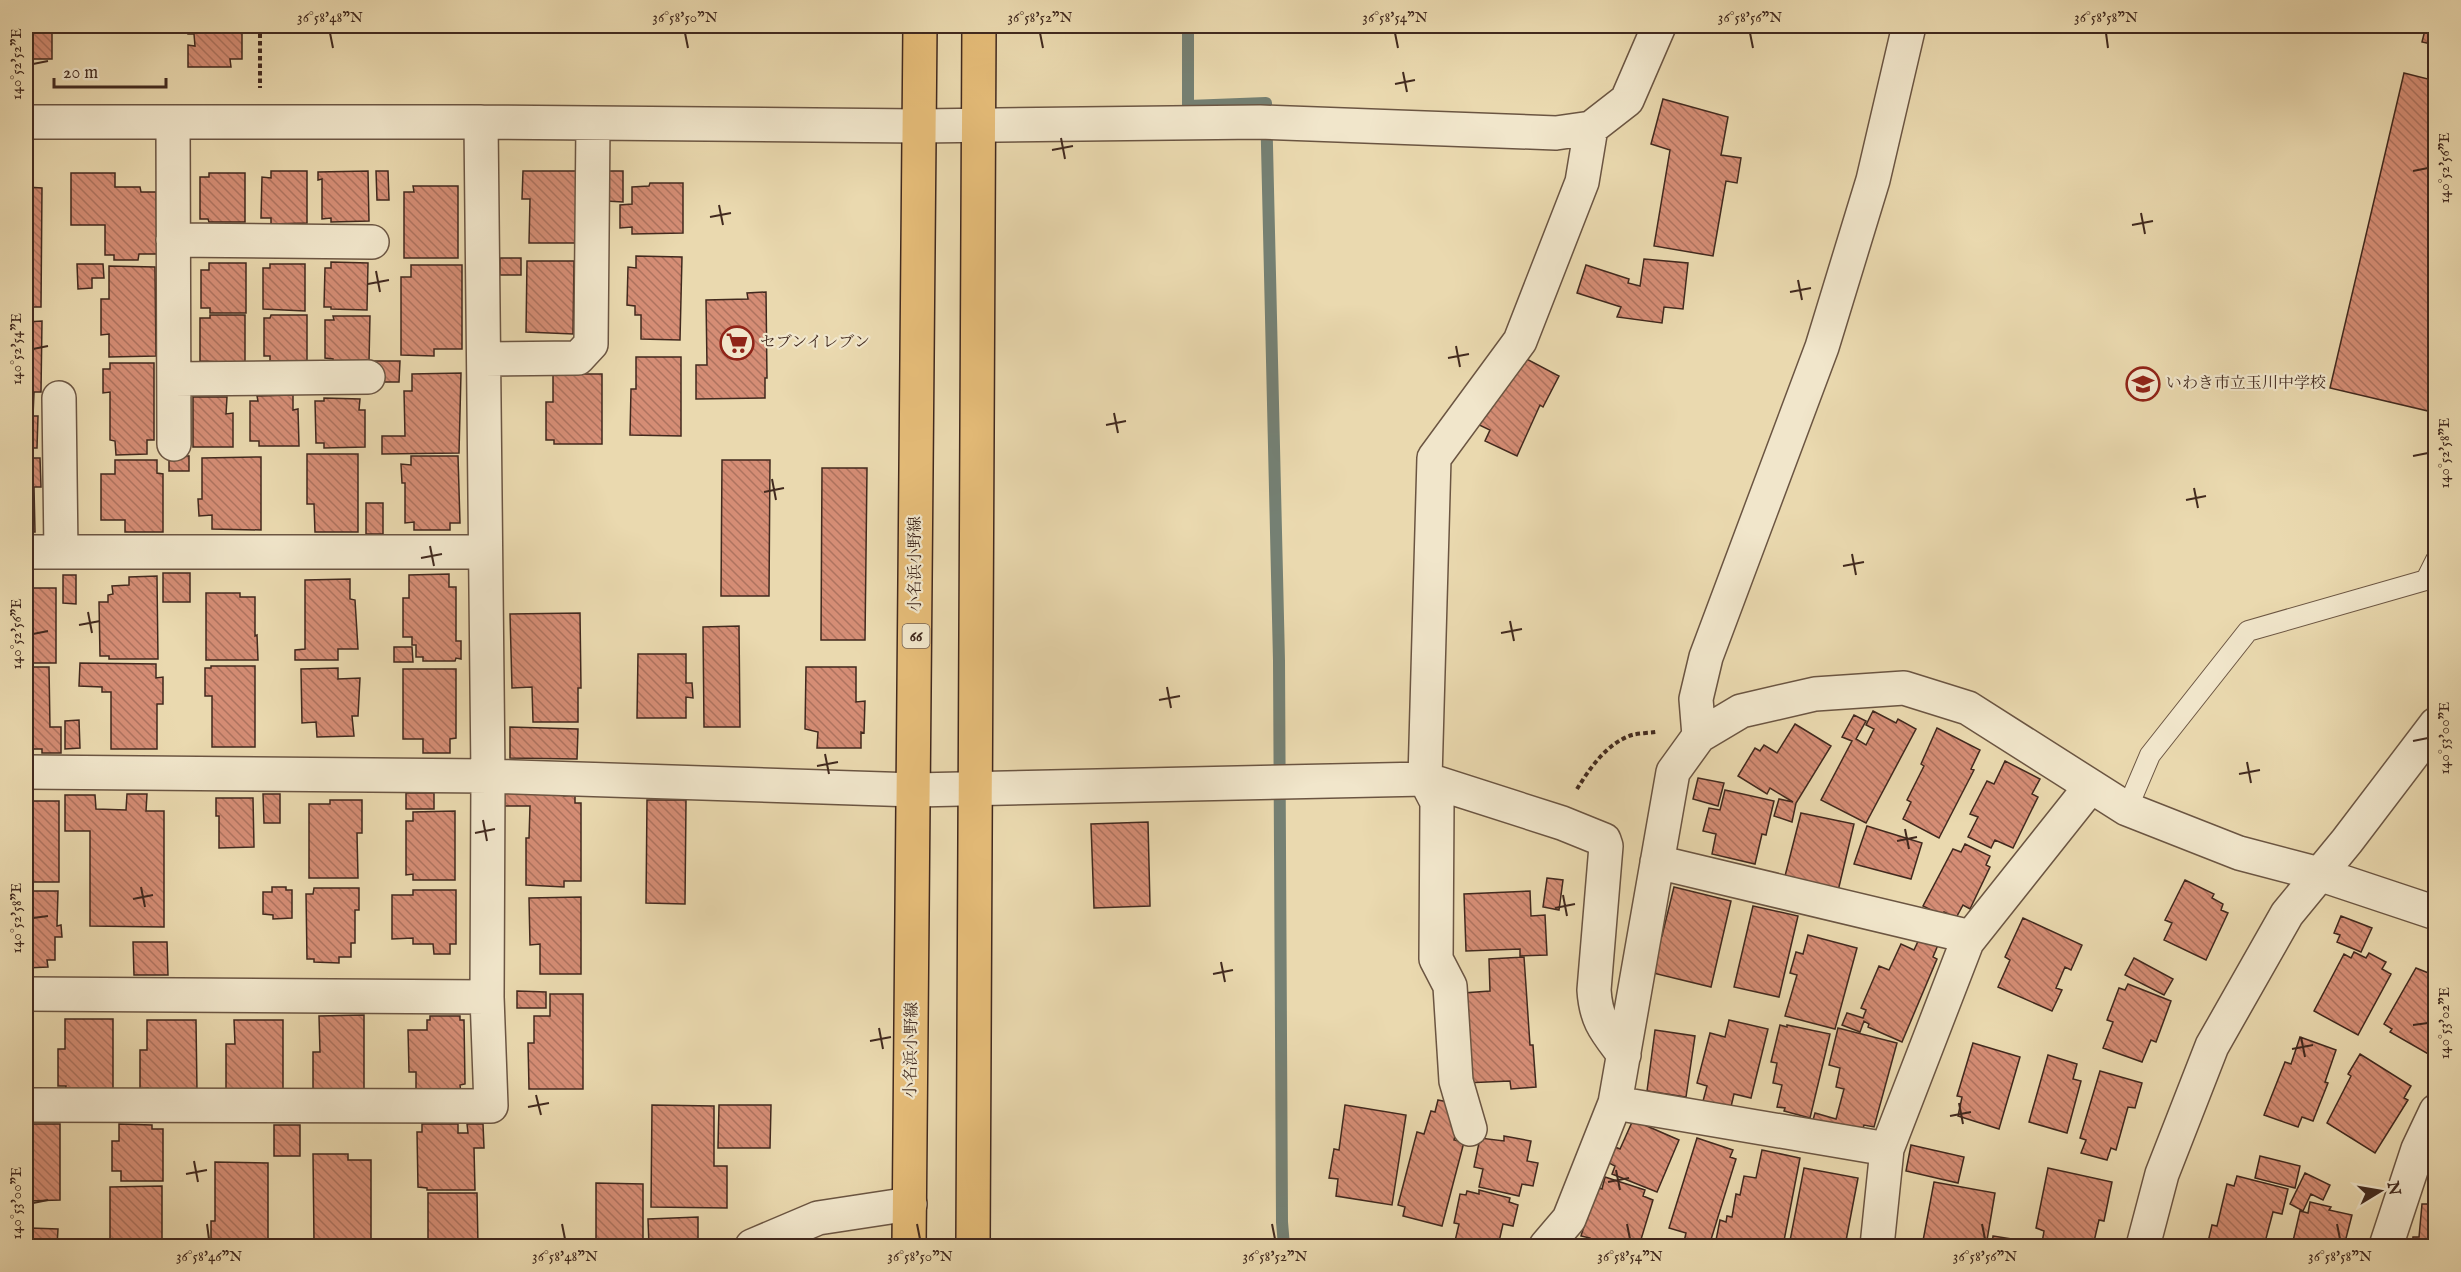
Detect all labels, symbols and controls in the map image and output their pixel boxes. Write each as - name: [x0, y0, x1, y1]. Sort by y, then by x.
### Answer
- text: 36°58'48"N: [297, 8, 363, 27]
- text: 36°58'50"N: [652, 8, 718, 27]
- text: 36°58'52"N: [1008, 8, 1073, 27]
- text: 36°58'54"N: [1362, 8, 1428, 27]
- text: 36°58'56"N: [1718, 8, 1782, 27]
- text: 36°58'58"N: [2074, 8, 2138, 27]
- text: 140°52'52"E: [7, 28, 26, 100]
- scale bar: [54, 51, 166, 89]
- text: 20 m: [63, 62, 98, 85]
- text: 140°52'56"E: [2435, 132, 2454, 204]
- text: 140°52'54"E: [7, 313, 26, 385]
- supermarket icon: セブンイレブン: [719, 325, 755, 361]
- place label: セブンイレブン: [760, 333, 870, 353]
- school or university icon: いわき市立玉川中学校: [2125, 366, 2161, 402]
- place label: いわき市立玉川中学校: [2166, 374, 2326, 394]
- text: 140°52'58"E: [2435, 418, 2454, 488]
- street label: 小名浜小野線: [906, 516, 926, 612]
- text: 140°52'56"E: [7, 598, 26, 670]
- road number: 66: [902, 624, 930, 648]
- text: 140°53'00"E: [2435, 702, 2454, 774]
- text: 140°52'58"E: [7, 883, 26, 953]
- text: 140°53'02"E: [2435, 987, 2454, 1059]
- street label: 小名浜小野線: [901, 1002, 923, 1098]
- north arrow: [2350, 1161, 2410, 1221]
- text: 140°53'00"E: [7, 1167, 26, 1239]
- text: N: [2381, 1179, 2404, 1197]
- text: 36°58'46"N: [176, 1247, 242, 1266]
- text: 36°58'48"N: [532, 1247, 598, 1266]
- text: 36°58'50"N: [887, 1247, 953, 1266]
- text: 36°58'52"N: [1243, 1247, 1308, 1266]
- text: 36°58'54"N: [1597, 1247, 1663, 1266]
- text: 36°58'56"N: [1953, 1247, 2017, 1266]
- text: 36°58'58"N: [2308, 1247, 2372, 1266]

